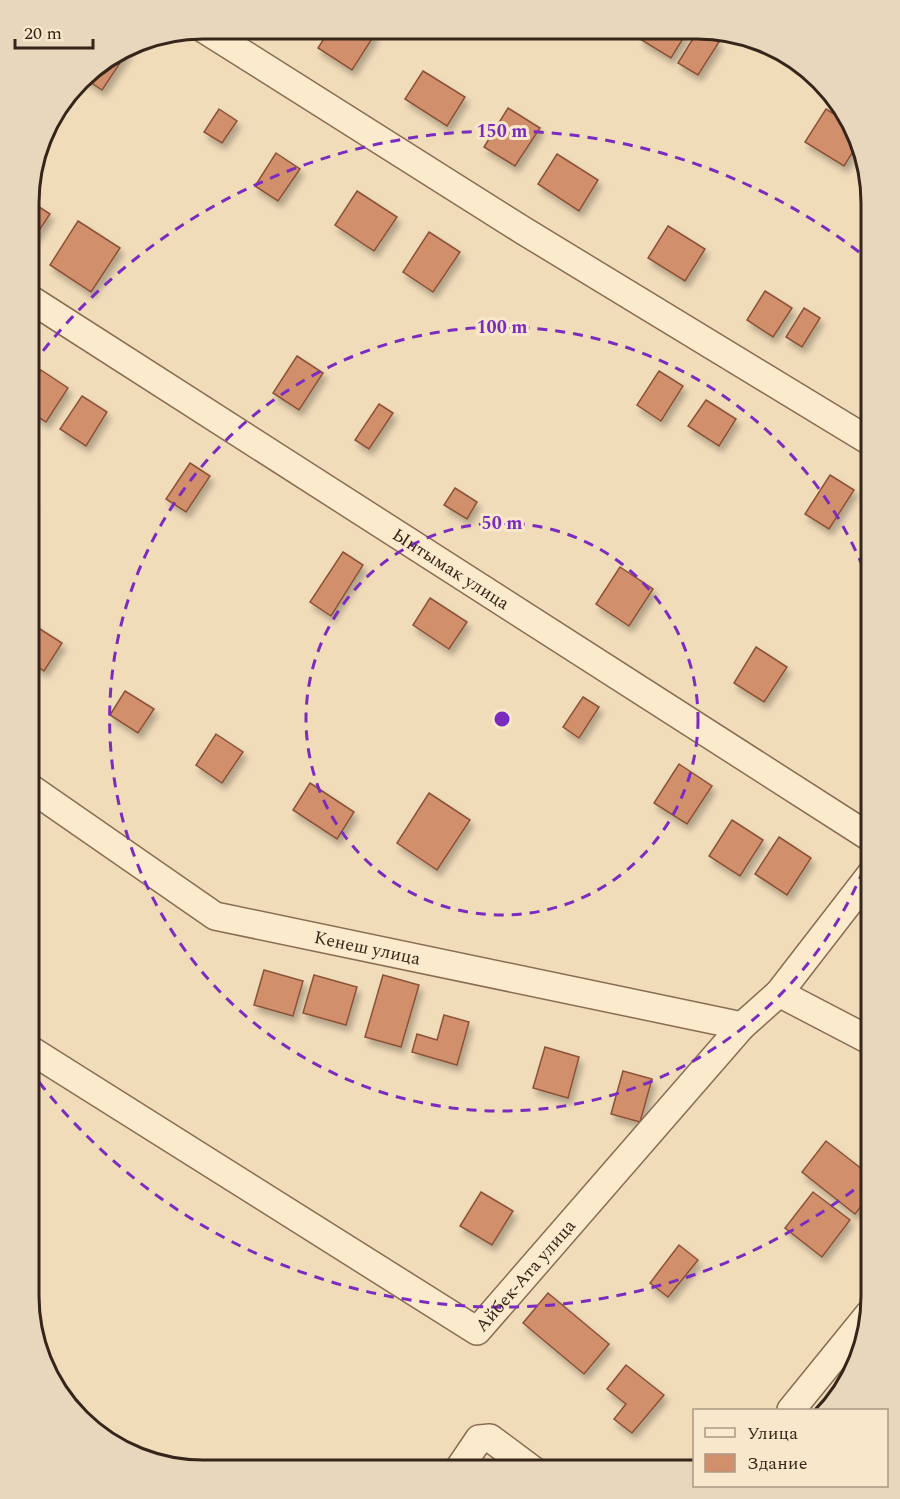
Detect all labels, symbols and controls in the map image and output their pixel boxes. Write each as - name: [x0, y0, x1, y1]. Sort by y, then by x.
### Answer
- scale bar: [15, 12, 93, 50]
- text: 20 m: [24, 20, 62, 47]
- text: 150 m: [476, 118, 528, 145]
- text: 100 m: [476, 314, 528, 341]
- text: 50 m: [482, 510, 522, 537]
- street label: Ынтымак улица: [387, 522, 515, 617]
- centre of rings: [492, 709, 512, 729]
- street label: Кенеш улица: [312, 924, 423, 973]
- street label: Айбек-Ата улица: [469, 1213, 583, 1338]
- legend: [693, 1409, 888, 1487]
- text: Улица: [747, 1420, 798, 1447]
- text: Здание: [747, 1450, 807, 1477]

